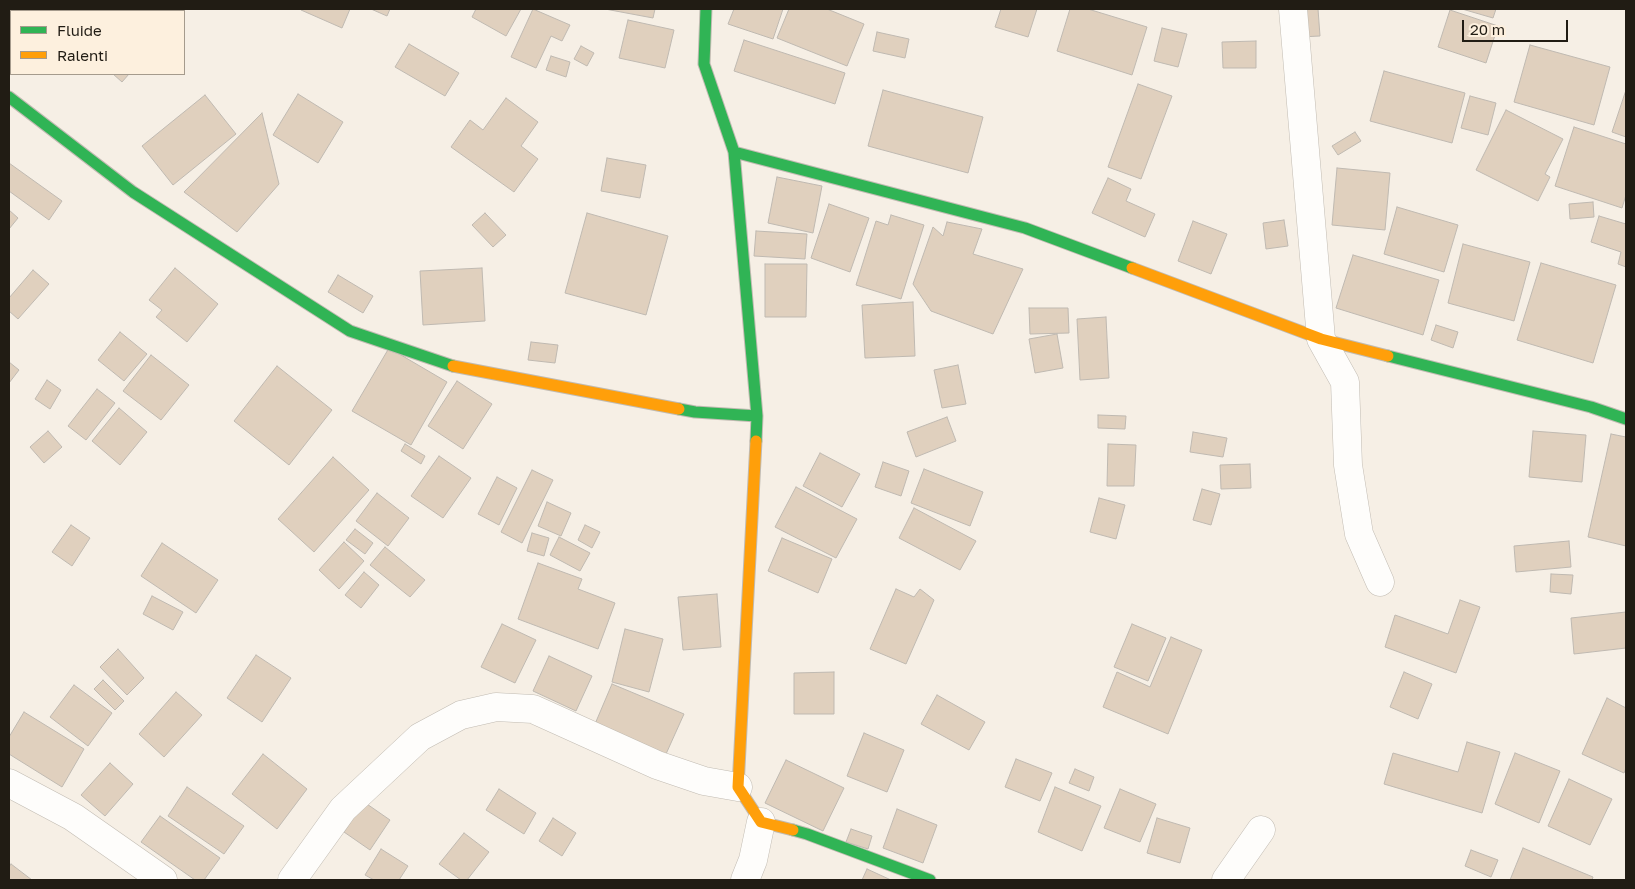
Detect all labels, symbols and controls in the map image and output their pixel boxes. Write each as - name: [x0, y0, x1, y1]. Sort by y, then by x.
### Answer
- legend: [10, 10, 185, 75]
- scale bar: [1465, 10, 1571, 42]
- text: 20 m: [1470, 20, 1505, 38]
- text: Fluide: [57, 21, 102, 39]
- text: Ralenti: [57, 46, 108, 64]

